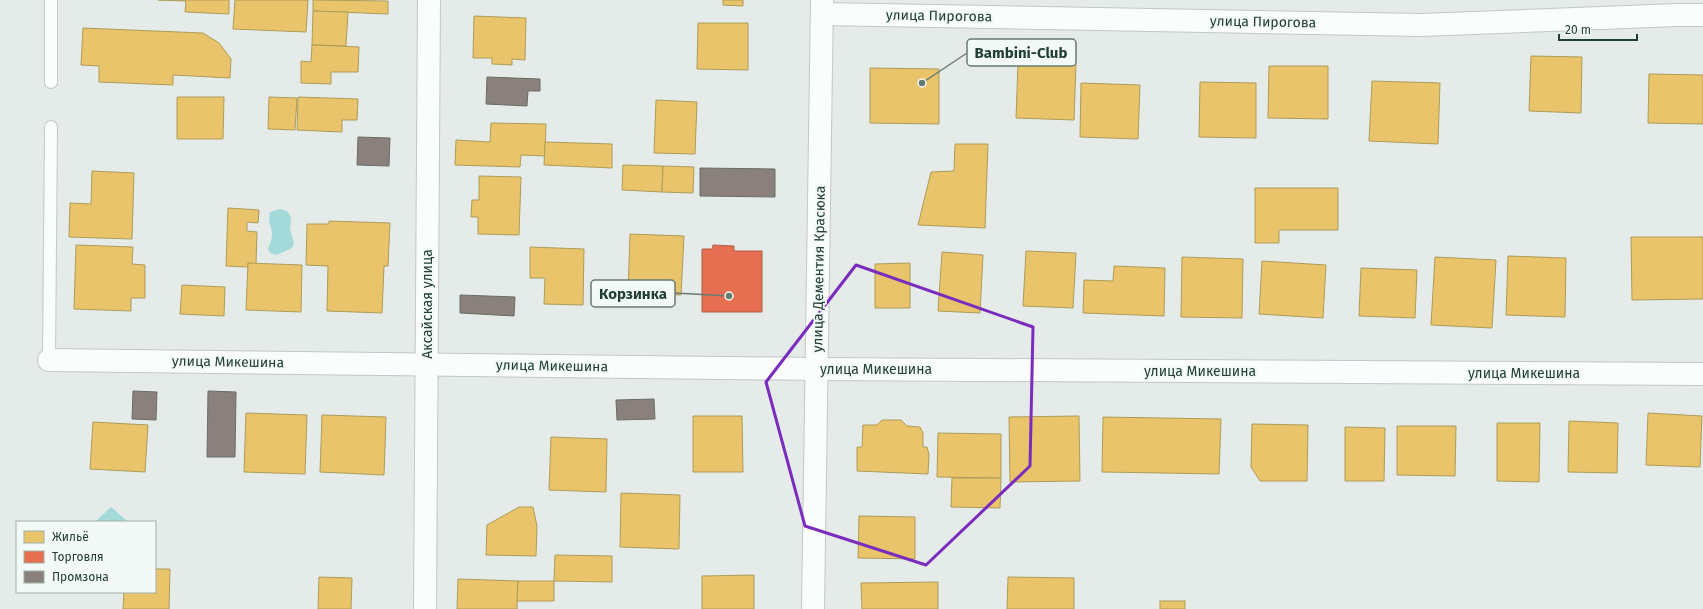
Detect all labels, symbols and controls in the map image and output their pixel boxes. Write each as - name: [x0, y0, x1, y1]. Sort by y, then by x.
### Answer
- street label: улица Пирогова: [886, 7, 992, 25]
- street label: улица Пирогова: [1210, 13, 1316, 31]
- scale bar: [1559, 16, 1637, 42]
- text: 20 m: [1565, 23, 1591, 37]
- callout: Bambini-Club: [967, 39, 1076, 66]
- text: Bambini-Club: [975, 44, 1067, 62]
- street label: улица Дементия Красюка: [809, 185, 829, 353]
- street label: Аксайская улица: [419, 249, 436, 359]
- callout: Корзинка: [591, 280, 675, 307]
- text: Корзинка: [599, 285, 667, 303]
- street label: улица Микешина: [172, 353, 284, 371]
- street label: улица Микешина: [496, 357, 608, 375]
- street label: улица Микешина: [820, 361, 932, 378]
- street label: улица Микешина: [1144, 363, 1256, 380]
- street label: улица Микешина: [1468, 365, 1580, 382]
- legend: [16, 521, 156, 593]
- text: Жильё: [52, 530, 89, 544]
- text: Торговля: [52, 550, 104, 564]
- text: Промзона: [52, 570, 109, 584]

